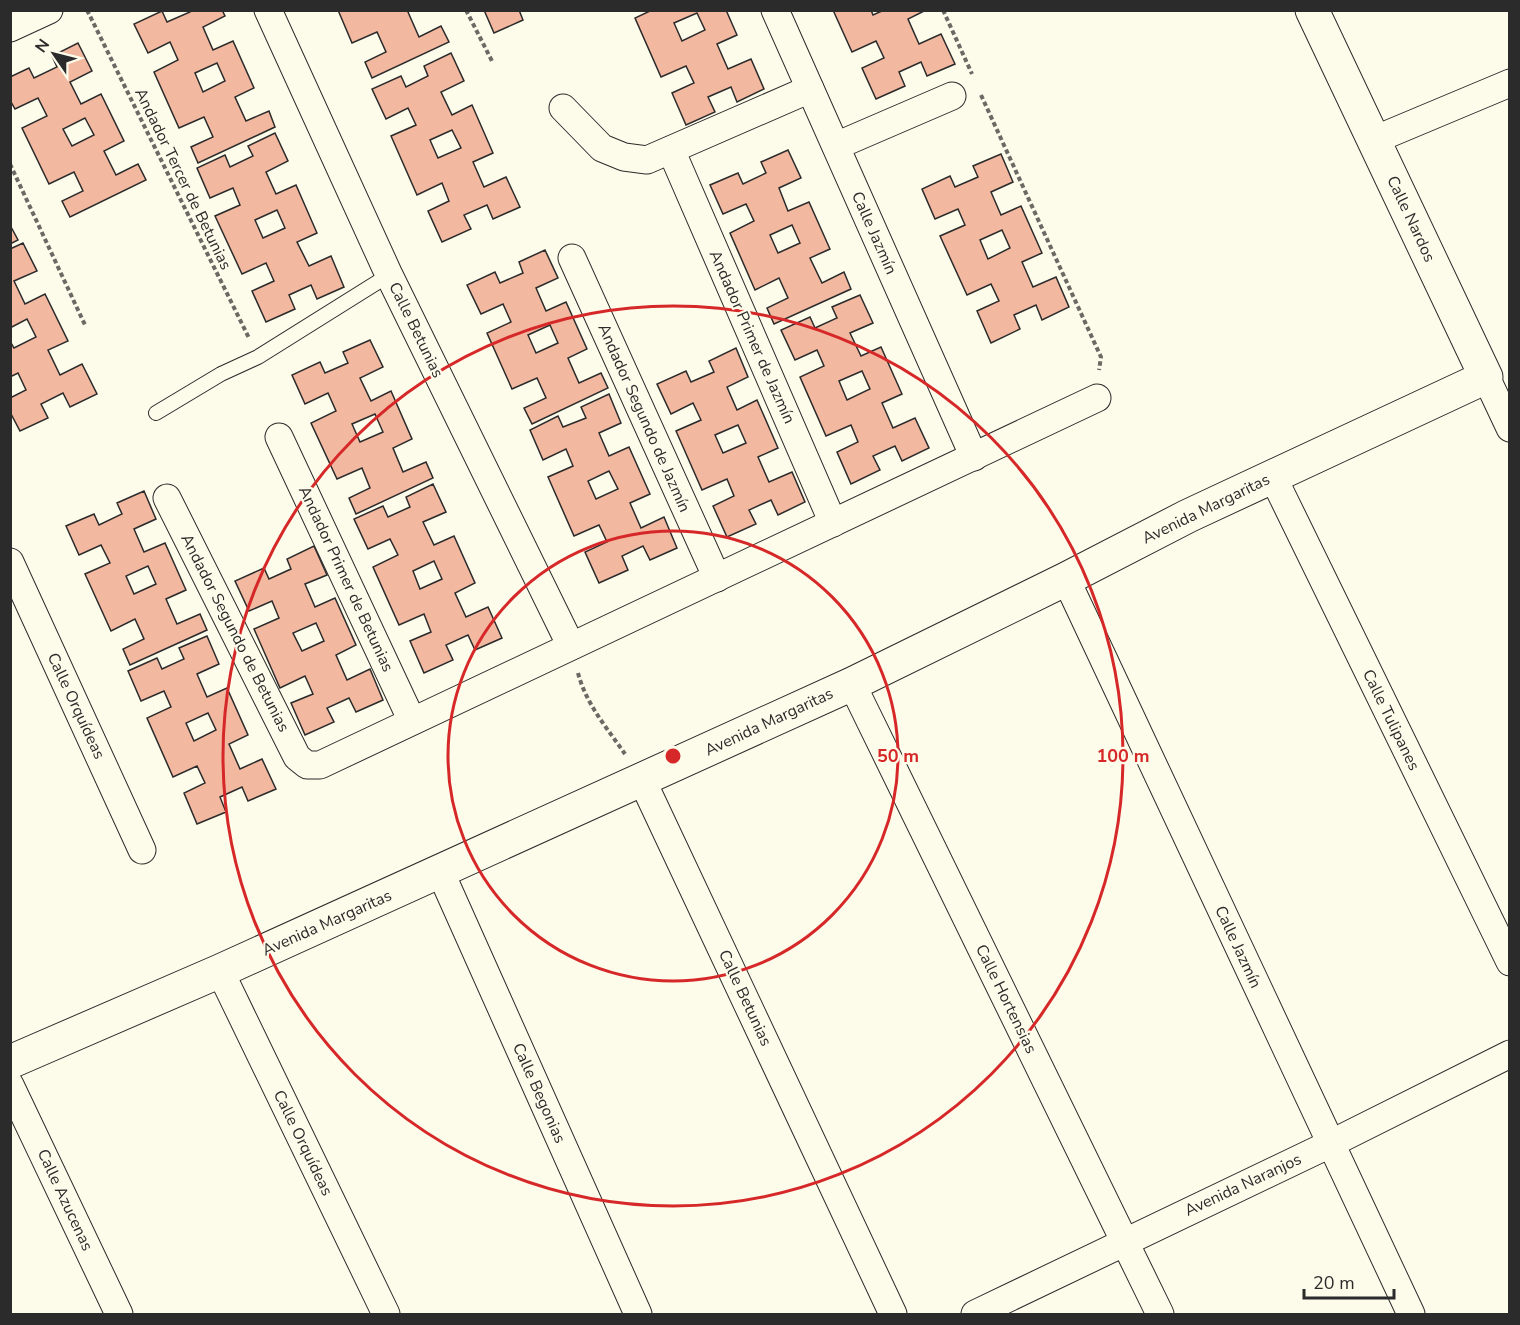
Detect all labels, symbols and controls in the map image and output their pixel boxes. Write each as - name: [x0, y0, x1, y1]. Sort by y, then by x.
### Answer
- north arrow: [24, 24, 84, 84]
- text: N: [30, 35, 55, 57]
- street label: Andador Tercer de Betunias: [129, 84, 237, 274]
- street label: Calle Nardos: [1381, 172, 1441, 266]
- street label: Calle Jazmín: [846, 188, 902, 278]
- street label: Andador Primer de Jazmín: [704, 247, 800, 427]
- street label: Calle Betunias: [383, 278, 449, 382]
- street label: Andador Segundo de Jazmín: [592, 320, 696, 516]
- street label: Avenida Margaritas: [1139, 469, 1273, 549]
- street label: Andador Primer de Betunias: [293, 482, 399, 676]
- street label: Andador Segundo de Betunias: [175, 530, 295, 736]
- street label: Calle Orquídeas: [42, 649, 110, 763]
- street label: Calle Tulipanes: [1357, 666, 1425, 774]
- street label: Avenida Margaritas: [701, 683, 837, 761]
- text: 50 m: [877, 744, 919, 768]
- text: 100 m: [1096, 744, 1150, 768]
- centre of rings: [663, 746, 683, 766]
- street label: Avenida Margaritas: [259, 885, 395, 961]
- street label: Calle Jazmín: [1209, 902, 1267, 992]
- street label: Calle Hortensias: [970, 941, 1042, 1057]
- street label: Calle Betunias: [713, 946, 777, 1050]
- street label: Calle Begonias: [507, 1039, 571, 1147]
- street label: Calle Orquídeas: [268, 1087, 338, 1199]
- street label: Calle Azucenas: [32, 1145, 98, 1255]
- street label: Avenida Naranjos: [1181, 1148, 1305, 1222]
- scale bar: [1304, 1262, 1394, 1300]
- text: 20 m: [1313, 1271, 1355, 1295]

